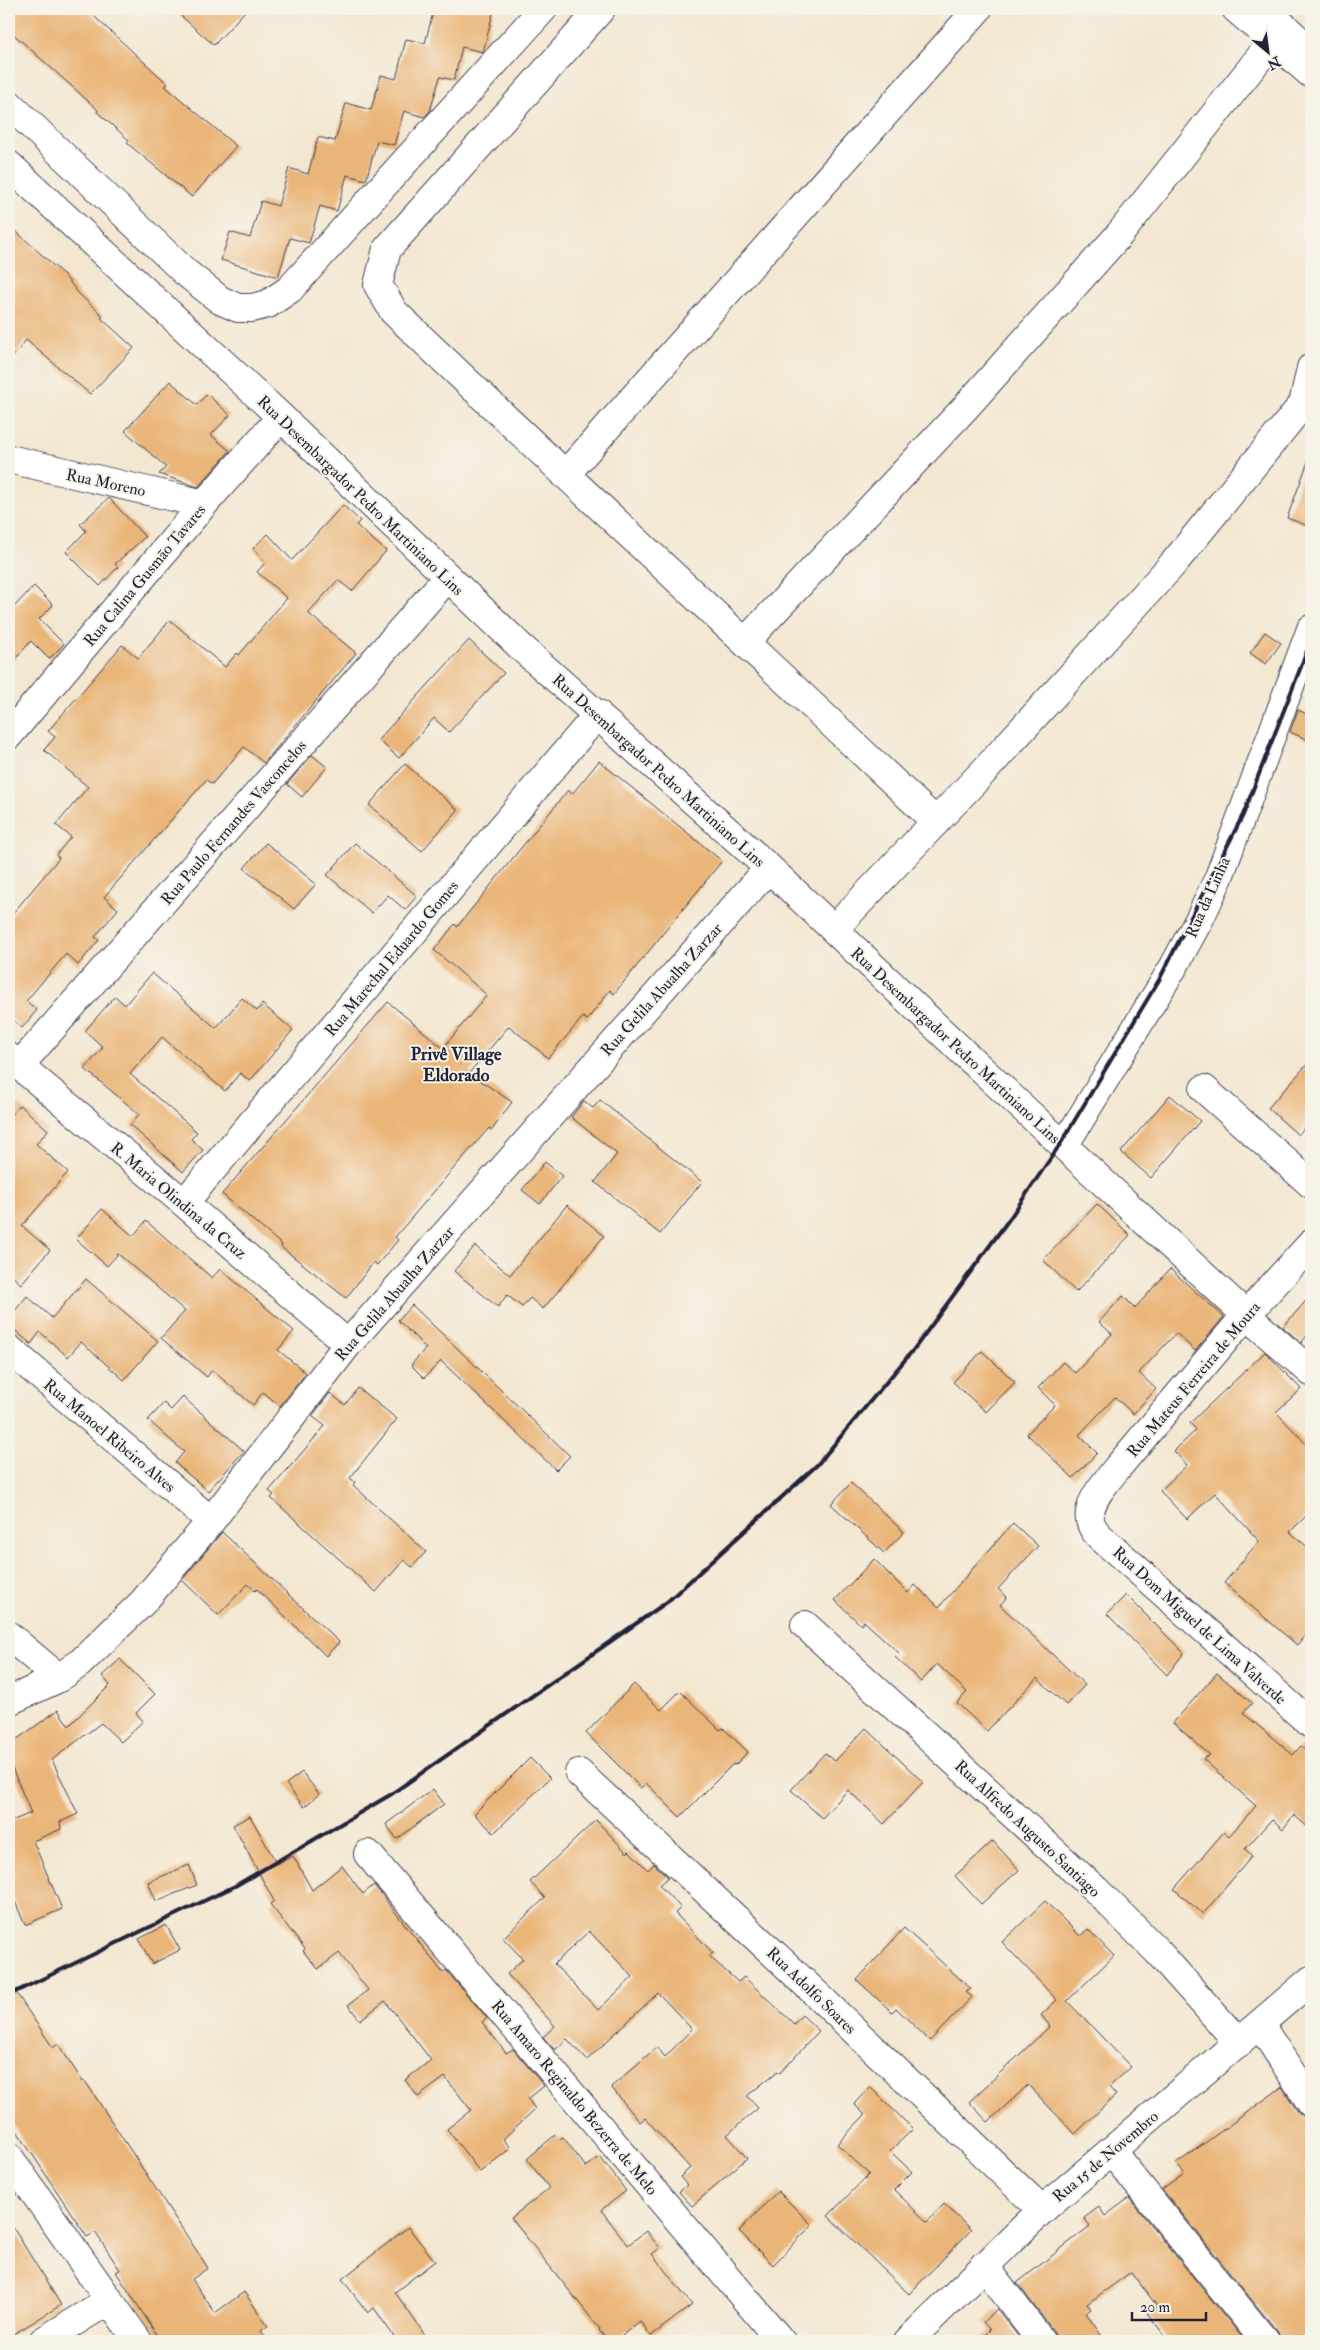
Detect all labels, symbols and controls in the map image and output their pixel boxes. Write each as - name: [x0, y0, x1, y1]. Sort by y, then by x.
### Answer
- north arrow: [1242, 28, 1292, 78]
- text: N: [1264, 52, 1285, 74]
- street label: Rua Desembargador Pedro Martiniano Lins: [253, 392, 468, 600]
- street label: Rua Moreno: [64, 465, 148, 501]
- street label: Rua Calina Gusmão Tavares: [79, 500, 210, 651]
- street label: Rua Desembargador Pedro Martiniano Lins: [548, 670, 769, 872]
- street label: Rua Paulo Fernandes Vasconcelos: [157, 736, 311, 909]
- street label: Rua da Linha: [1181, 853, 1235, 941]
- street label: Rua Marechal Eduardo Gomes: [321, 876, 463, 1041]
- street label: Rua Gelila Abualha Zarzar: [597, 919, 727, 1060]
- street label: Rua Desembargador Pedro Martiniano Lins: [846, 943, 1064, 1148]
- district label: Privê Village Eldorado: [410, 1043, 502, 1087]
- street label: R. Maria Olindina da Cruz: [106, 1138, 251, 1264]
- street label: Rua Gelila Abualha Zarzar: [331, 1222, 459, 1365]
- street label: Rua Mateus Ferreira de Moura: [1123, 1297, 1265, 1462]
- street label: Rua Manoel Ribeiro Alves: [39, 1375, 179, 1497]
- street label: Rua Dom Miguel de Lima Valverde: [1108, 1542, 1291, 1709]
- street label: Rua Alfredo Augusto Santiago: [950, 1756, 1105, 1902]
- street label: Rua Adolfo Soares: [762, 1943, 860, 2038]
- street label: Rua Amaro Reginaldo Bezerra de Melo: [487, 1996, 662, 2200]
- street label: Rua 15 de Novembro: [1049, 2106, 1163, 2207]
- scale bar: [1132, 2290, 1206, 2322]
- text: 20 m: [1140, 2298, 1170, 2317]

